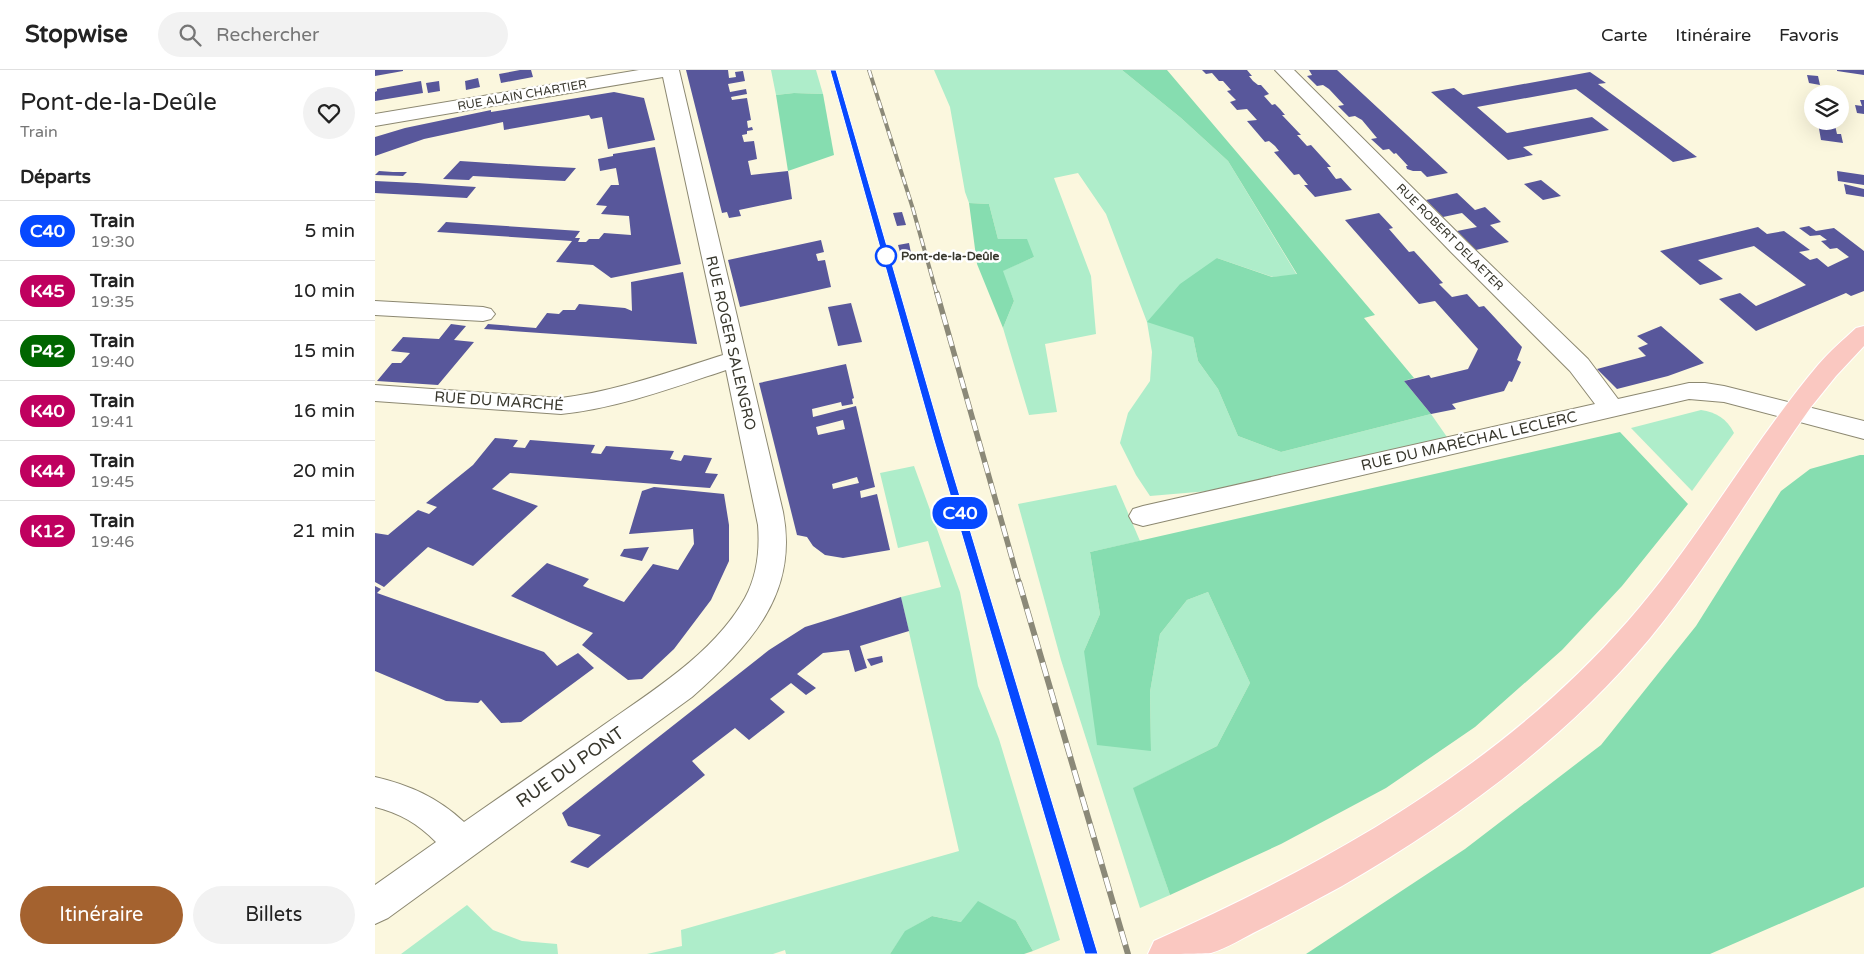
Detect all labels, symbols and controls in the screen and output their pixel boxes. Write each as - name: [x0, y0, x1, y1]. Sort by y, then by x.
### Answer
- search box: [158, 12, 508, 57]
- text: Stopwise: [25, 20, 128, 49]
- icon: search: [176, 21, 204, 49]
- text: Rechercher: [216, 24, 319, 46]
- text: Carte: [1601, 24, 1647, 46]
- text: Itinéraire: [1675, 24, 1751, 46]
- text: Favoris: [1779, 24, 1839, 46]
- street label: RUE ALAIN CHARTIER: [456, 77, 588, 113]
- map controls: [1804, 85, 1849, 130]
- button: layers: [1804, 85, 1849, 130]
- button: heart: [303, 87, 355, 139]
- text: Pont-de-la-Deûle: [20, 88, 217, 117]
- text: Train: [20, 122, 58, 142]
- text: Départs: [20, 166, 91, 188]
- street label: RUE ROBERT DELAETER: [1394, 181, 1506, 293]
- text: Train: [90, 210, 135, 232]
- text: C40: [30, 220, 65, 242]
- text: 5 min: [304, 220, 355, 242]
- text: 19:30: [90, 232, 134, 252]
- marker: Pont-de-la-Deûle: [875, 245, 897, 267]
- place label: Pont-de-la-Deûle: [901, 249, 1000, 263]
- street label: RUE ROGER SALENGRO: [702, 254, 760, 432]
- text: Train: [90, 270, 135, 292]
- text: K45: [30, 280, 65, 302]
- text: 10 min: [292, 280, 355, 302]
- text: 19:35: [90, 292, 134, 312]
- text: Train: [90, 330, 135, 352]
- text: P42: [30, 340, 65, 362]
- text: 15 min: [292, 340, 355, 362]
- text: 19:40: [90, 352, 134, 372]
- street label: RUE DU MARCHÉ: [434, 387, 564, 415]
- text: Train: [90, 390, 135, 412]
- text: K40: [30, 400, 65, 422]
- text: 16 min: [292, 400, 355, 422]
- street label: RUE DU MARÉCHAL LECLERC: [1359, 407, 1579, 475]
- text: 19:41: [90, 412, 134, 432]
- text: Train: [90, 450, 135, 472]
- text: K44: [30, 460, 65, 482]
- text: 20 min: [292, 460, 355, 482]
- text: 19:45: [90, 472, 134, 492]
- line badge: C40: [931, 497, 989, 529]
- text: C40: [942, 502, 978, 524]
- text: Train: [90, 510, 135, 532]
- text: K12: [30, 520, 65, 542]
- text: 21 min: [292, 520, 355, 542]
- text: 19:46: [90, 532, 134, 552]
- street label: RUE DU PONT: [512, 722, 628, 812]
- button: Itinéraire: [20, 886, 183, 944]
- button: Billets: [193, 886, 355, 944]

